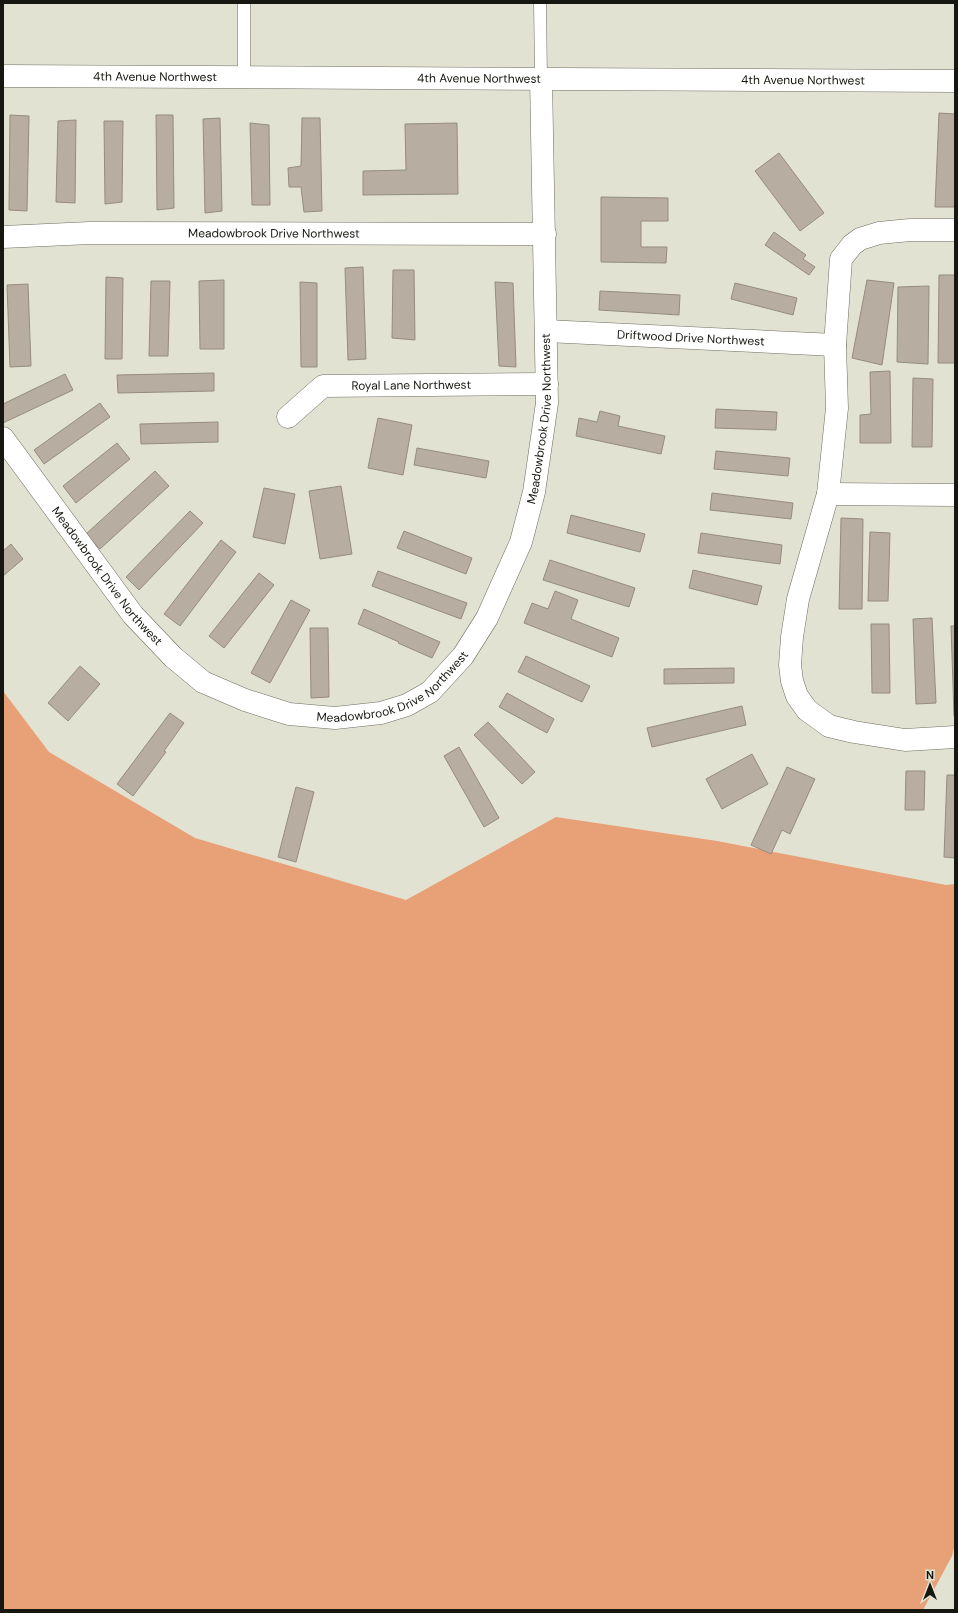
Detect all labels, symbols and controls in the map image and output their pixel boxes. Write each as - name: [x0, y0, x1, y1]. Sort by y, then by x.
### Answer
- street label: 4th Avenue Northwest: [93, 68, 217, 85]
- street label: 4th Avenue Northwest: [417, 70, 541, 87]
- street label: 4th Avenue Northwest: [741, 72, 865, 89]
- street label: Meadowbrook Drive Northwest: [188, 225, 360, 242]
- street label: Driftwood Drive Northwest: [617, 326, 765, 350]
- street label: Meadowbrook Drive Northwest: [523, 333, 555, 506]
- street label: Royal Lane Northwest: [351, 377, 471, 394]
- street label: Meadowbrook Drive Northwest: [48, 504, 166, 649]
- street label: Meadowbrook Drive Northwest: [316, 648, 472, 726]
- north arrow: [910, 1565, 950, 1605]
- text: N: [926, 1568, 934, 1582]

